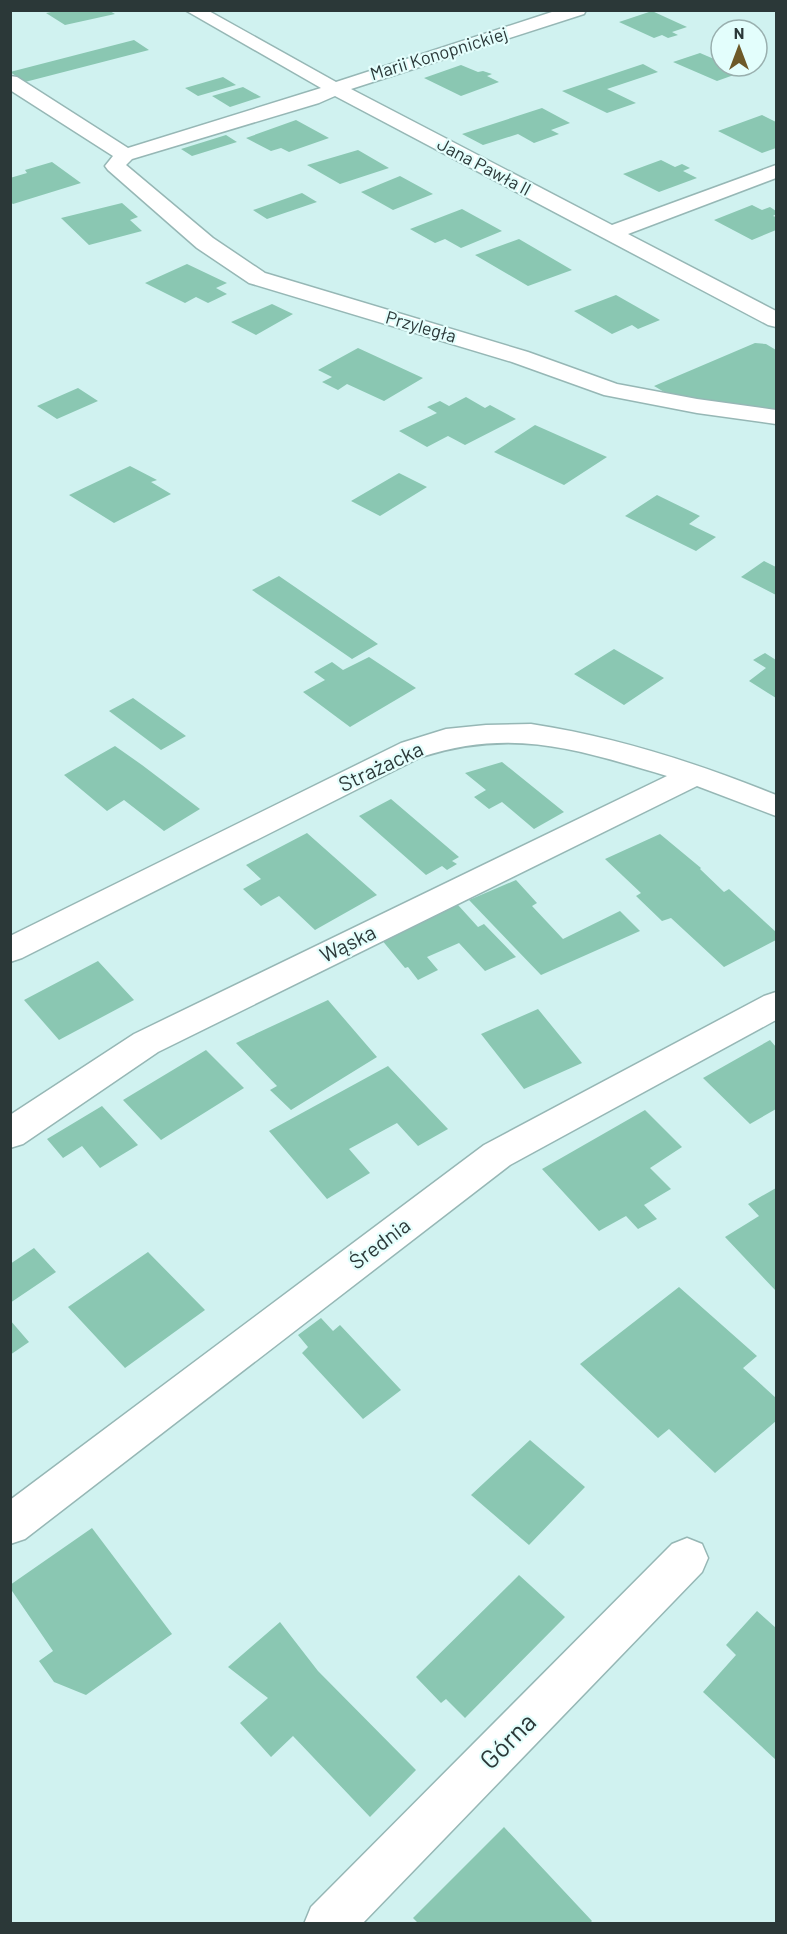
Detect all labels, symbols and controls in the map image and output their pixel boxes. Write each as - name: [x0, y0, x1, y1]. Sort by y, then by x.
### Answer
- north arrow: [709, 18, 769, 78]
- street label: Marii Konopnickiej: [367, 22, 510, 84]
- text: N: [734, 23, 744, 42]
- street label: Jana Pawła II: [434, 132, 535, 200]
- street label: Przyległa: [383, 305, 459, 347]
- street label: Strażacka: [334, 735, 427, 796]
- street label: Wąska: [315, 918, 379, 967]
- street label: Średnia: [344, 1212, 415, 1274]
- street label: Górna: [472, 1705, 541, 1774]

